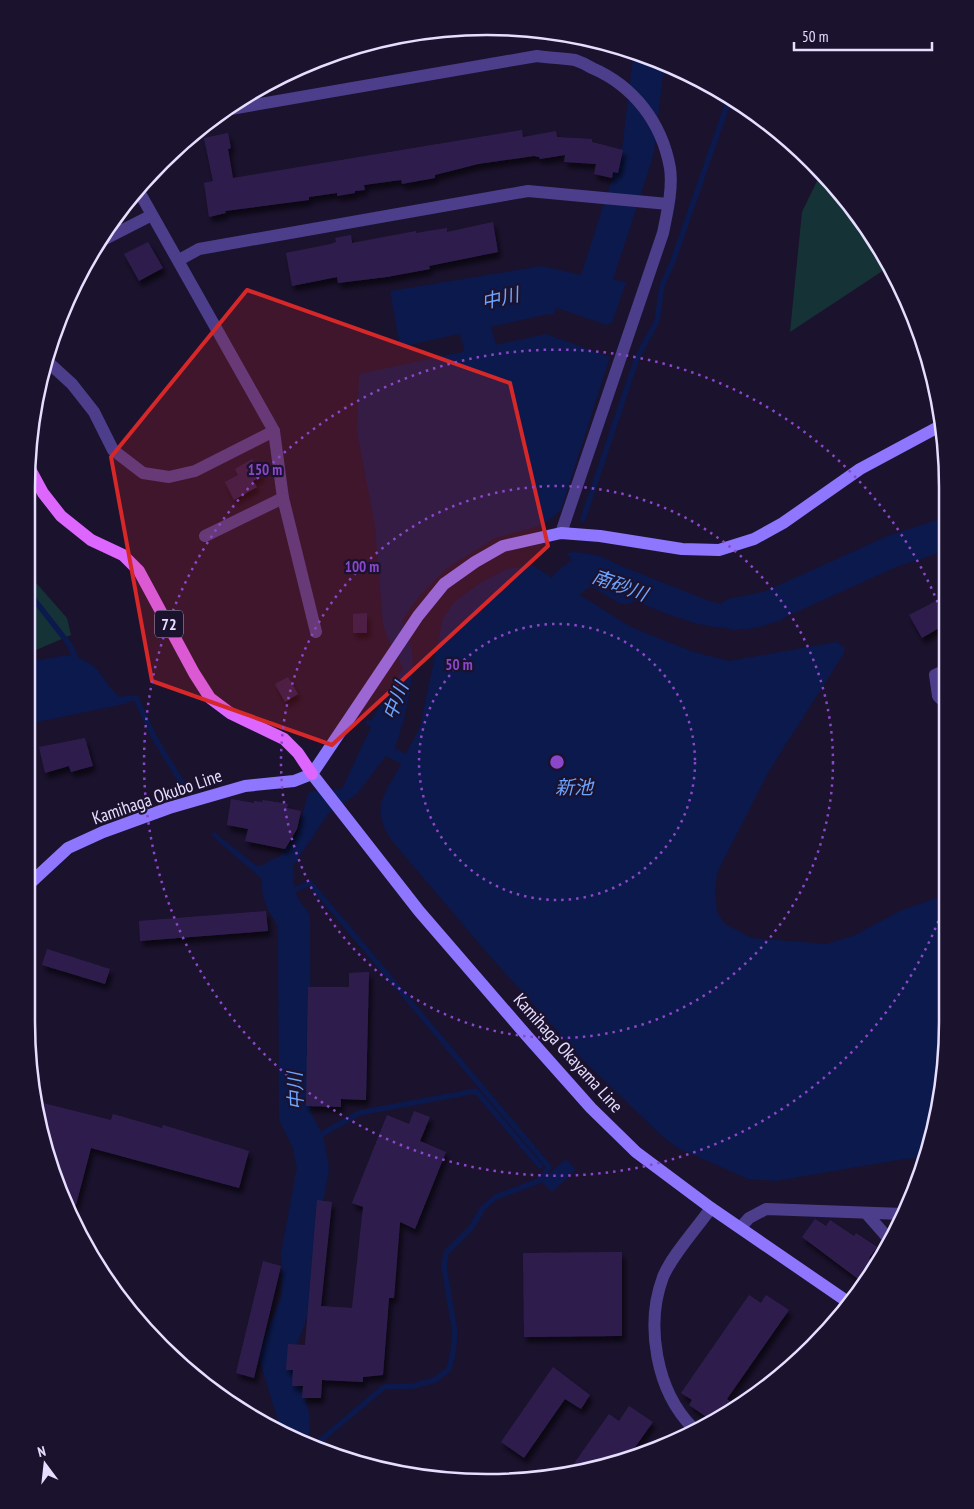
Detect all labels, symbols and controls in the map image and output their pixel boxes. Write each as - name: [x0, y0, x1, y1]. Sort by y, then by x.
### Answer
- scale bar: [794, 20, 932, 52]
- text: 50 m: [802, 27, 828, 46]
- water label: 中川: [479, 282, 523, 314]
- text: 150 m: [248, 460, 282, 479]
- text: 100 m: [345, 557, 379, 576]
- water label: 南砂川: [589, 564, 653, 607]
- road number: 72: [155, 610, 183, 638]
- text: 50 m: [445, 655, 473, 674]
- water label: 中川: [377, 677, 414, 723]
- centre of rings: [548, 753, 566, 771]
- street label: Kamihaga Okubo Line: [89, 764, 225, 830]
- water label: 新池: [555, 775, 595, 799]
- street label: Kamihaga Okayama Line: [509, 988, 628, 1117]
- water label: 中川: [282, 1070, 308, 1110]
- north arrow: [20, 1439, 70, 1489]
- text: N: [36, 1442, 48, 1461]

